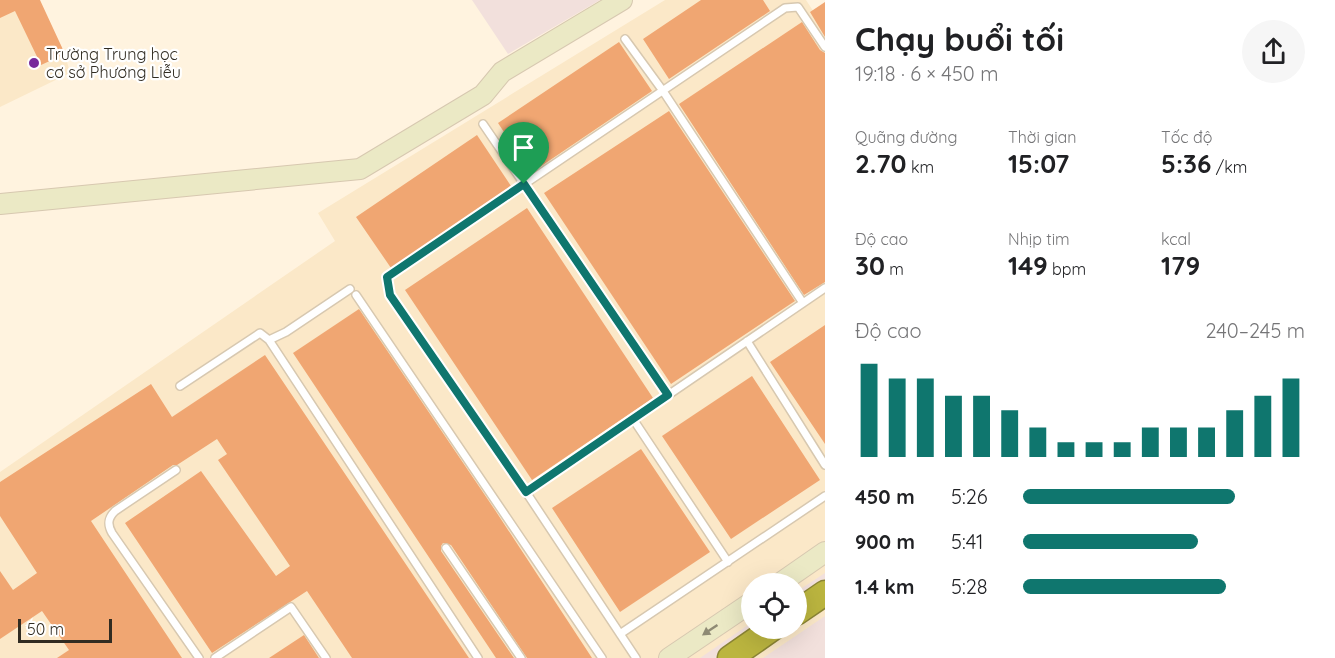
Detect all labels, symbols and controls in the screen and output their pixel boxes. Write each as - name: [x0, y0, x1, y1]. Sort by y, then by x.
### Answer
- text: Chạy buổi tối: [855, 18, 1064, 59]
- button: share: [1242, 20, 1305, 83]
- place label: Trường Trung học cơ sở Phương Liễu: [46, 44, 181, 82]
- marker: Trường Trung học cơ sở Phương Liễu: [27, 56, 41, 70]
- text: 19:18 · 6 × 450 m: [855, 61, 998, 86]
- pin: [498, 122, 549, 184]
- text: Quãng đường: [855, 127, 958, 147]
- text: Thời gian: [1008, 127, 1077, 147]
- text: Tốc độ: [1161, 127, 1212, 147]
- icon: arrive: [507, 131, 540, 164]
- text: 2.70: [855, 147, 907, 180]
- text: 15:07: [1008, 147, 1069, 180]
- text: 5:36: [1161, 147, 1211, 180]
- text: km: [907, 157, 934, 177]
- text: /km: [1211, 157, 1247, 177]
- text: Độ cao: [855, 229, 908, 249]
- text: Nhịp tim: [1008, 229, 1070, 249]
- text: kcal: [1161, 229, 1191, 249]
- text: 30: [855, 249, 885, 282]
- text: 149: [1008, 249, 1048, 282]
- text: 179: [1161, 249, 1200, 282]
- text: m: [885, 259, 904, 279]
- text: bpm: [1048, 259, 1086, 279]
- text: Độ cao: [855, 318, 921, 343]
- text: 240–245 m: [1206, 318, 1305, 343]
- text: 450 m: [855, 484, 915, 509]
- text: 5:26: [951, 484, 987, 509]
- text: 900 m: [855, 529, 915, 554]
- text: 5:41: [951, 529, 983, 554]
- map controls: [741, 573, 807, 639]
- button: locate: [741, 573, 807, 639]
- text: 1.4 km: [855, 574, 914, 599]
- text: 5:28: [951, 574, 988, 599]
- scale bar: [18, 616, 112, 644]
- text: 50 m: [27, 619, 64, 639]
- one-way arrow: [702, 624, 718, 635]

